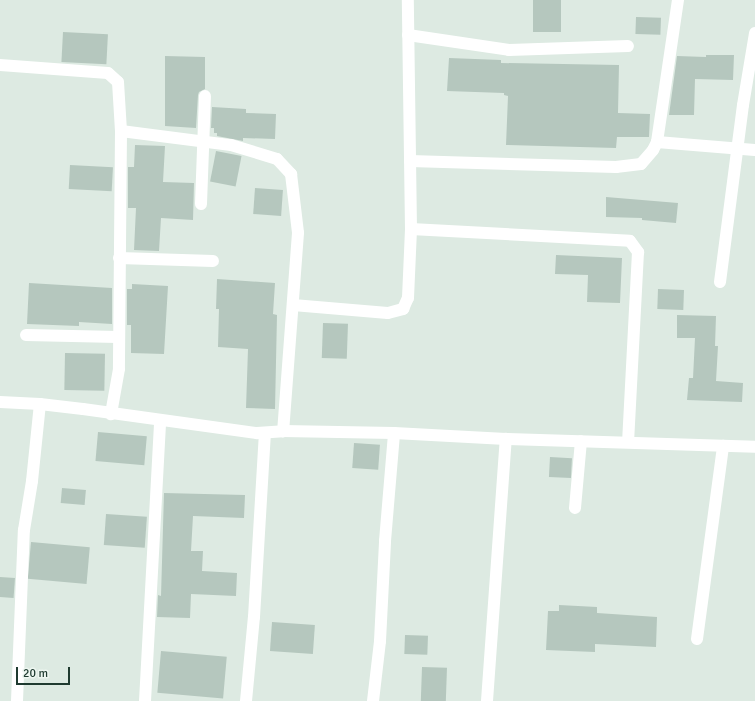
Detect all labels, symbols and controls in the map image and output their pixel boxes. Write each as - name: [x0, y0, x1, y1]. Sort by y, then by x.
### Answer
- scale bar: [18, 659, 72, 685]
- text: 20 m: [23, 666, 48, 681]

